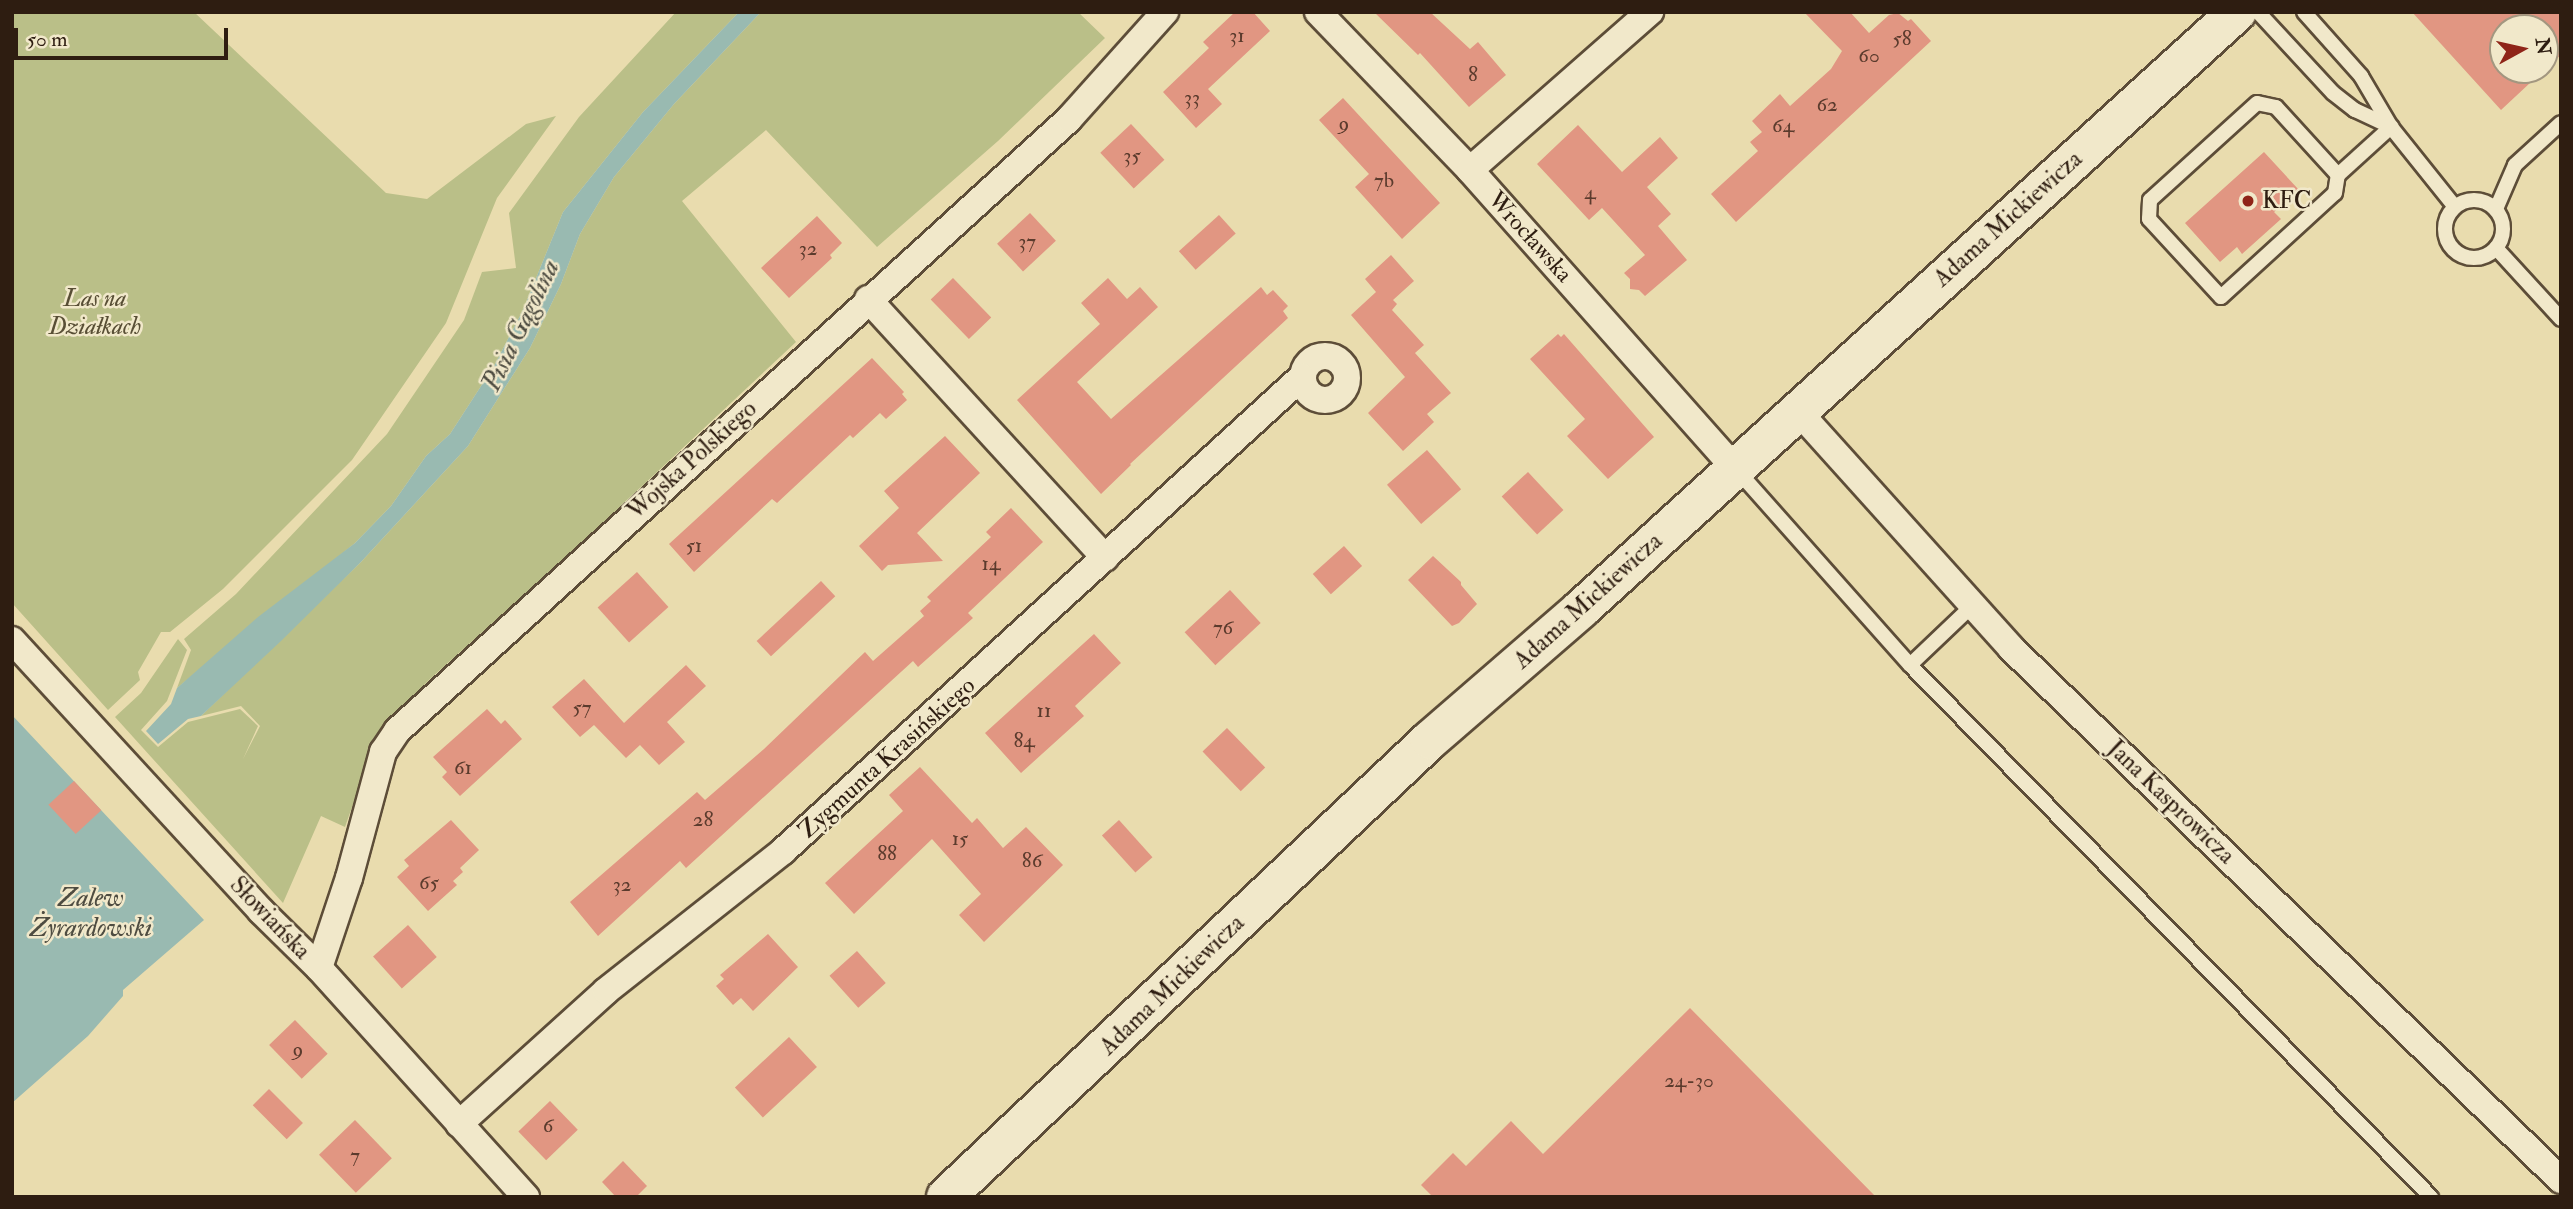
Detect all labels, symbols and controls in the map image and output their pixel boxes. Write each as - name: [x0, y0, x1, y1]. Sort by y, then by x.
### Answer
- scale bar: [18, 14, 231, 58]
- north arrow: [2489, 14, 2559, 84]
- house number: 31: [1229, 23, 1245, 49]
- text: 50 m: [27, 26, 68, 53]
- house number: 58: [1892, 26, 1912, 52]
- text: N: [2530, 36, 2556, 56]
- house number: 60: [1858, 43, 1880, 69]
- house number: 8: [1468, 62, 1478, 88]
- house number: 33: [1184, 85, 1200, 111]
- house number: 62: [1816, 92, 1838, 118]
- house number: 9: [1339, 111, 1349, 137]
- house number: 64: [1772, 113, 1794, 139]
- house number: 35: [1123, 143, 1141, 169]
- street label: Adama Mickiewicza: [1928, 145, 2088, 293]
- house number: 7b: [1374, 168, 1394, 194]
- house number: 4: [1584, 180, 1596, 206]
- street label: Wrocławska: [1482, 186, 1578, 288]
- place label: KFC: [2262, 187, 2311, 215]
- marker: KFC: [2240, 193, 2256, 209]
- house number: 37: [1018, 229, 1036, 255]
- house number: 32: [799, 236, 817, 262]
- water label: Pisia Gągolina: [477, 255, 567, 397]
- park label: Las na Działkach: [49, 285, 141, 341]
- street label: Wojska Polskiego: [621, 394, 763, 526]
- street label: Adama Mickiewicza: [1508, 527, 1668, 675]
- house number: 51: [686, 533, 702, 559]
- house number: 14: [982, 551, 1000, 577]
- house number: 76: [1213, 615, 1233, 641]
- street label: Zygmunta Krasińskiego: [793, 671, 981, 845]
- house number: 57: [573, 695, 591, 721]
- house number: 11: [1037, 698, 1051, 724]
- house number: 84: [1013, 728, 1035, 754]
- street label: Jana Kasprowicza: [2101, 734, 2241, 870]
- house number: 61: [454, 755, 472, 781]
- house number: 28: [693, 807, 713, 833]
- house number: 15: [952, 826, 968, 852]
- house number: 88: [877, 841, 897, 867]
- house number: 86: [1022, 848, 1042, 874]
- house number: 65: [419, 870, 439, 896]
- street label: Słowiańska: [224, 871, 316, 965]
- house number: 32: [613, 872, 631, 898]
- water label: Zalew Żyrardowski: [30, 883, 152, 944]
- street label: Adama Mickiewicza: [1094, 909, 1250, 1061]
- house number: 9: [293, 1037, 303, 1063]
- house number: 24-30: [1664, 1068, 1714, 1094]
- house number: 6: [543, 1113, 553, 1139]
- house number: 7: [350, 1143, 360, 1169]

